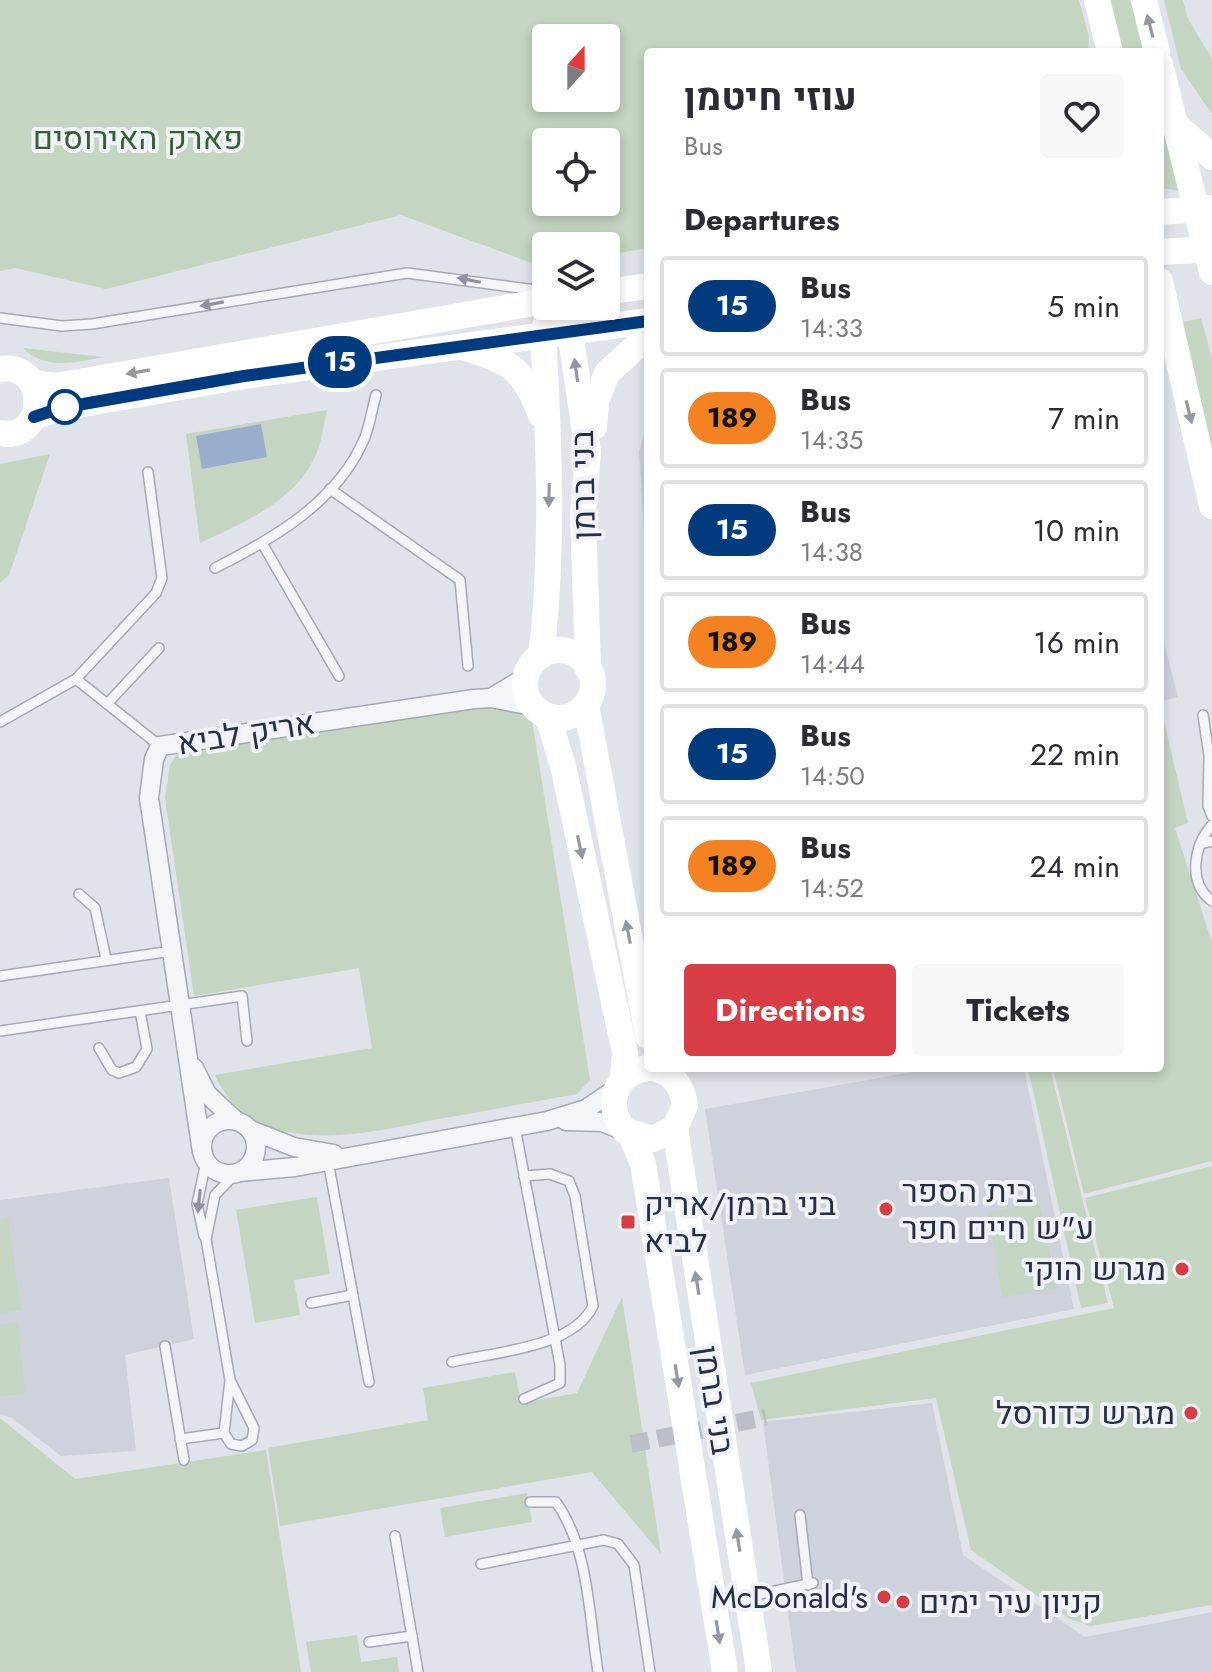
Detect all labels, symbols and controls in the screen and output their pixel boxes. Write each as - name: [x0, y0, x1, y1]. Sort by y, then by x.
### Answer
- one-way arrow: [1144, 13, 1156, 38]
- north arrow: [532, 24, 620, 112]
- map controls: [532, 24, 620, 320]
- text: עוזי חיטמן: [684, 69, 857, 124]
- button: heart: [1040, 74, 1124, 158]
- park label: פארק האירוסים: [33, 115, 243, 161]
- text: Bus: [684, 127, 723, 165]
- button: locate: [532, 128, 620, 216]
- text: Departures: [684, 198, 840, 241]
- button: layers: [532, 232, 620, 320]
- text: Bus: [800, 266, 851, 309]
- one-way arrow: [456, 273, 481, 285]
- text: 15: [716, 285, 748, 326]
- text: 5 min: [1047, 285, 1120, 328]
- one-way arrow: [199, 298, 224, 311]
- text: 14:33: [800, 309, 863, 347]
- line badge: 15: [304, 336, 376, 388]
- text: 15: [324, 341, 356, 382]
- one-way arrow: [569, 357, 582, 382]
- one-way arrow: [125, 366, 150, 378]
- text: Bus: [800, 378, 851, 421]
- unlabelled marker: [48, 390, 82, 424]
- text: 189: [707, 397, 757, 438]
- text: 7 min: [1048, 397, 1120, 440]
- one-way arrow: [1183, 399, 1196, 424]
- text: 14:35: [800, 421, 864, 459]
- street label: בני ברמן: [559, 430, 607, 540]
- one-way arrow: [543, 483, 555, 508]
- text: Bus: [800, 490, 851, 533]
- text: 15: [716, 509, 748, 550]
- text: 10 min: [1033, 509, 1120, 552]
- text: 14:38: [800, 533, 863, 571]
- text: Bus: [800, 602, 851, 645]
- text: 189: [707, 621, 757, 662]
- text: 16 min: [1033, 621, 1120, 664]
- text: 14:44: [800, 645, 865, 683]
- street label: אריק לביא: [174, 699, 318, 767]
- text: Bus: [800, 714, 851, 757]
- text: 15: [716, 733, 748, 774]
- text: 22 min: [1030, 733, 1120, 776]
- text: 14:50: [800, 757, 865, 795]
- text: Bus: [800, 826, 851, 869]
- one-way arrow: [574, 834, 587, 859]
- text: 189: [707, 845, 757, 886]
- text: 24 min: [1029, 845, 1120, 888]
- text: 14:52: [800, 869, 864, 907]
- one-way arrow: [622, 919, 634, 944]
- button: Directions: [684, 964, 896, 1056]
- button: Tickets: [912, 964, 1124, 1056]
- place label: בית הספר ע"ש חיים חפר: [902, 1168, 1094, 1251]
- place label: בני ברמן/אריק לביא: [644, 1181, 836, 1264]
- one-way arrow: [192, 1189, 205, 1214]
- marker: בית הספר ע"ש חיים חפר: [877, 1200, 895, 1218]
- marker: בני ברמן/אריק לביא: [619, 1213, 637, 1231]
- place label: מגרש הוקי: [1025, 1246, 1166, 1292]
- marker: מגרש הוקי: [1173, 1260, 1191, 1278]
- one-way arrow: [690, 1270, 702, 1295]
- street label: בני ברמן: [684, 1342, 746, 1458]
- one-way arrow: [671, 1364, 684, 1389]
- place label: מגרש כדורסל: [996, 1390, 1175, 1436]
- marker: מגרש כדורסל: [1182, 1404, 1200, 1422]
- one-way arrow: [731, 1527, 743, 1552]
- place label: McDonald's: [711, 1574, 868, 1620]
- place label: קניון עיר ימים: [919, 1579, 1102, 1625]
- marker: McDonald's: [875, 1588, 893, 1606]
- marker: קניון עיר ימים: [894, 1593, 912, 1611]
- one-way arrow: [713, 1620, 725, 1645]

